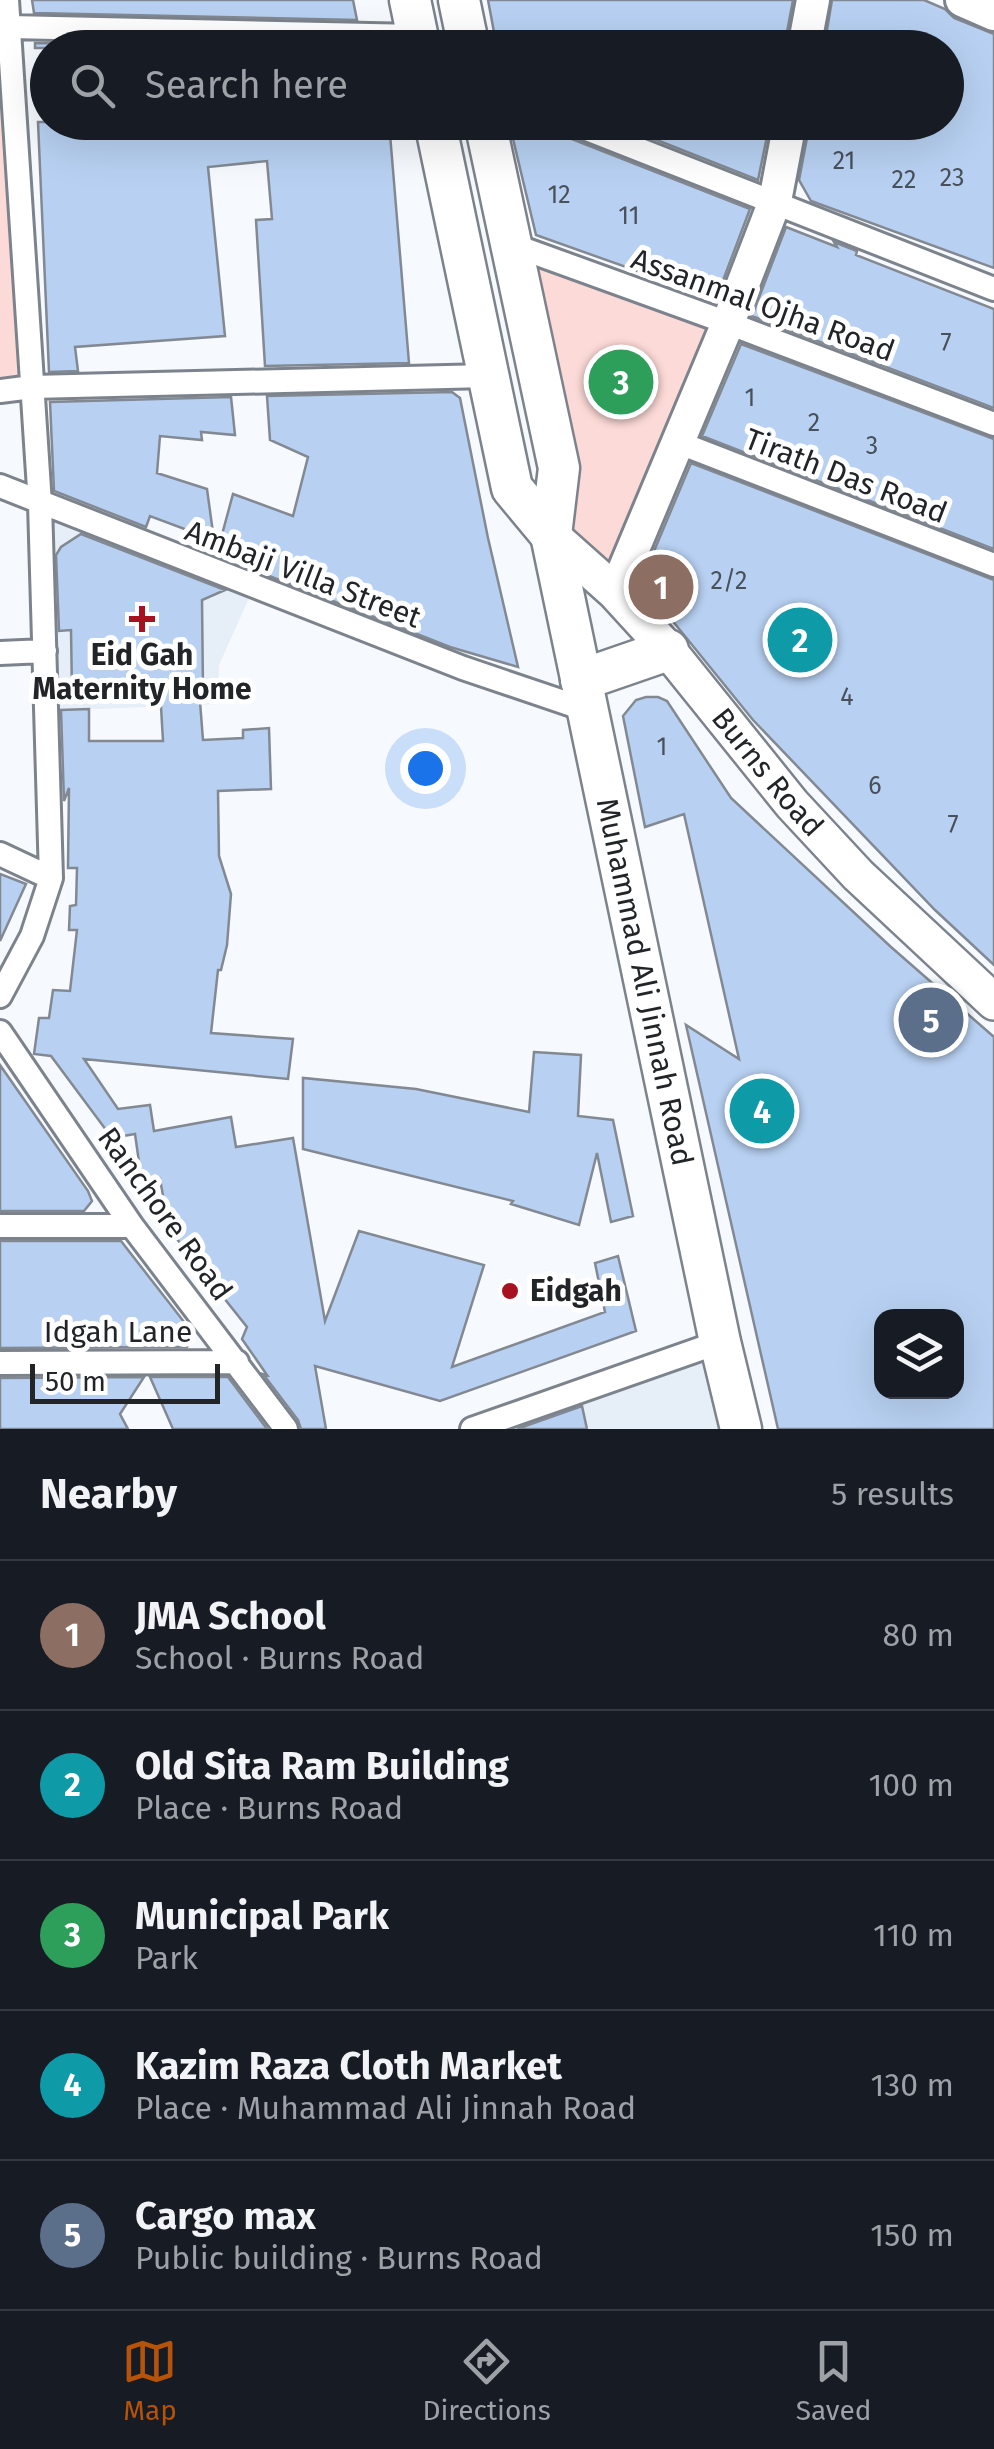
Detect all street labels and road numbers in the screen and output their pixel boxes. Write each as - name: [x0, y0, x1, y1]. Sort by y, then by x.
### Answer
- street label: Assanmal Ojha Road: [627, 241, 899, 369]
- street label: Tirath Das Road: [740, 421, 952, 531]
- street label: Ambaji Villa Street: [180, 512, 426, 636]
- street label: Burns Road: [704, 701, 831, 844]
- street label: Muhammad Ali Jinnah Road: [589, 795, 701, 1169]
- street label: Ranchore Road: [90, 1120, 240, 1308]
- street label: Idgah Lane: [44, 1314, 192, 1350]

